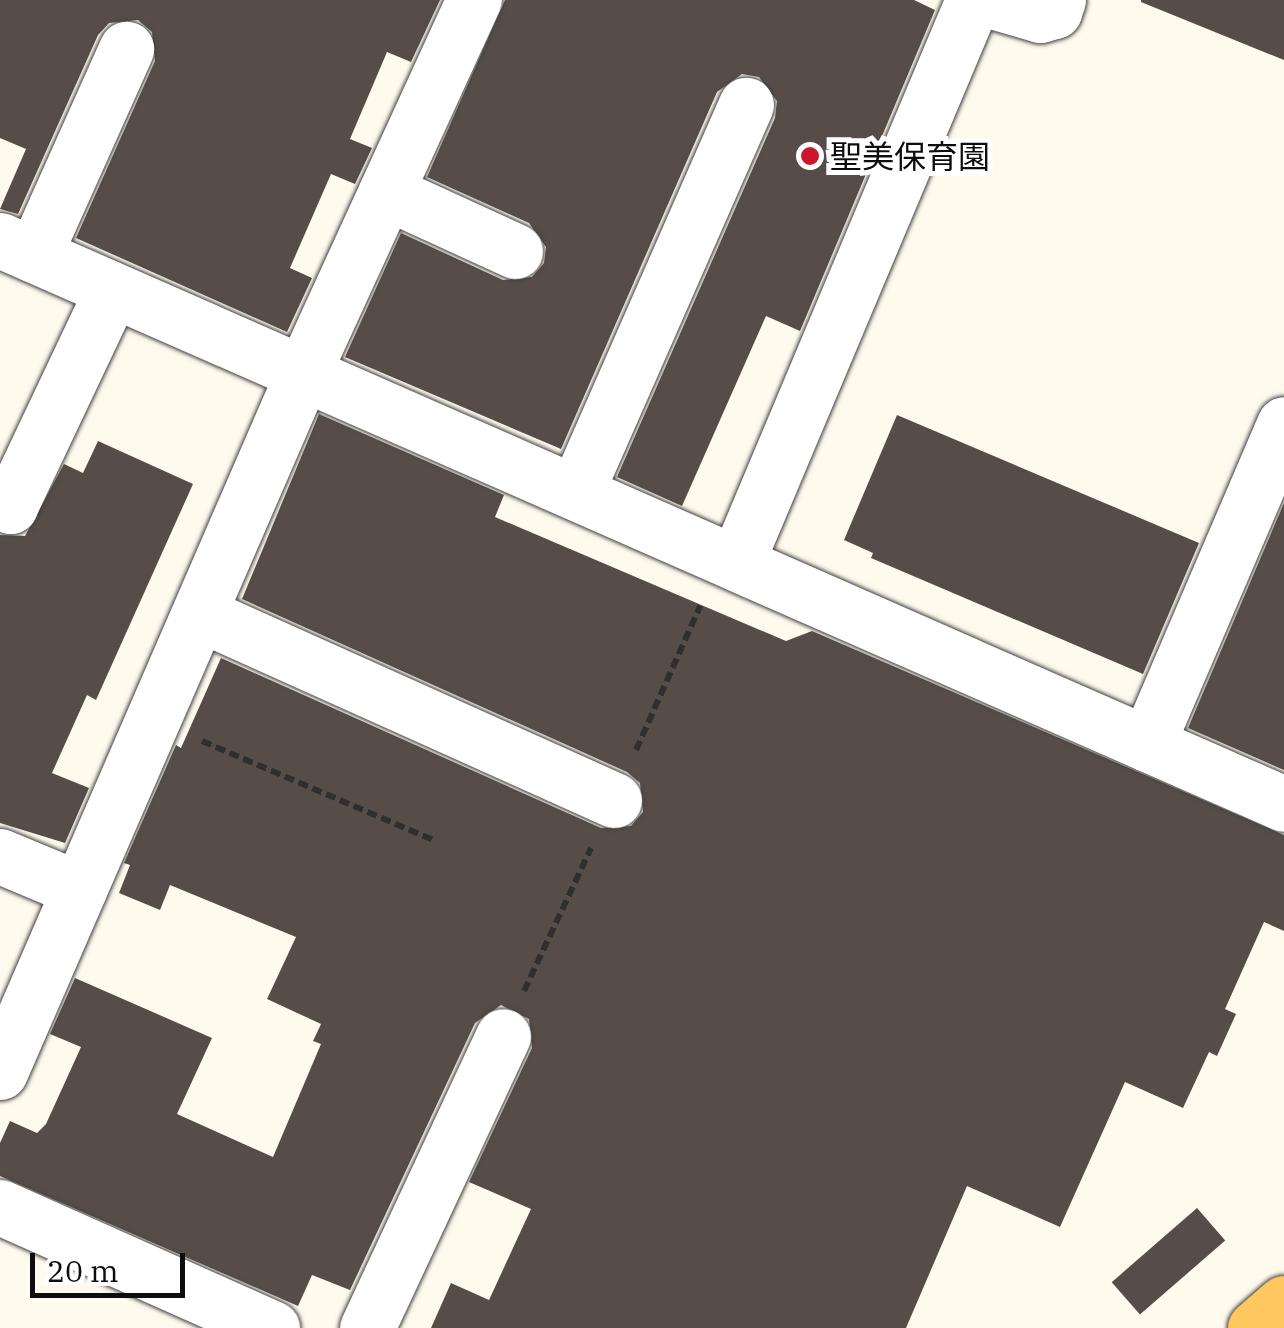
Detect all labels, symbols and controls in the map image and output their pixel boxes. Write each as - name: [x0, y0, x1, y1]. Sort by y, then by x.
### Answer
- place label: 聖美保育園: [830, 137, 990, 175]
- marker: 聖美保育園: [799, 145, 821, 167]
- scale bar: [35, 1233, 190, 1295]
- text: 20 m: [47, 1251, 119, 1290]

